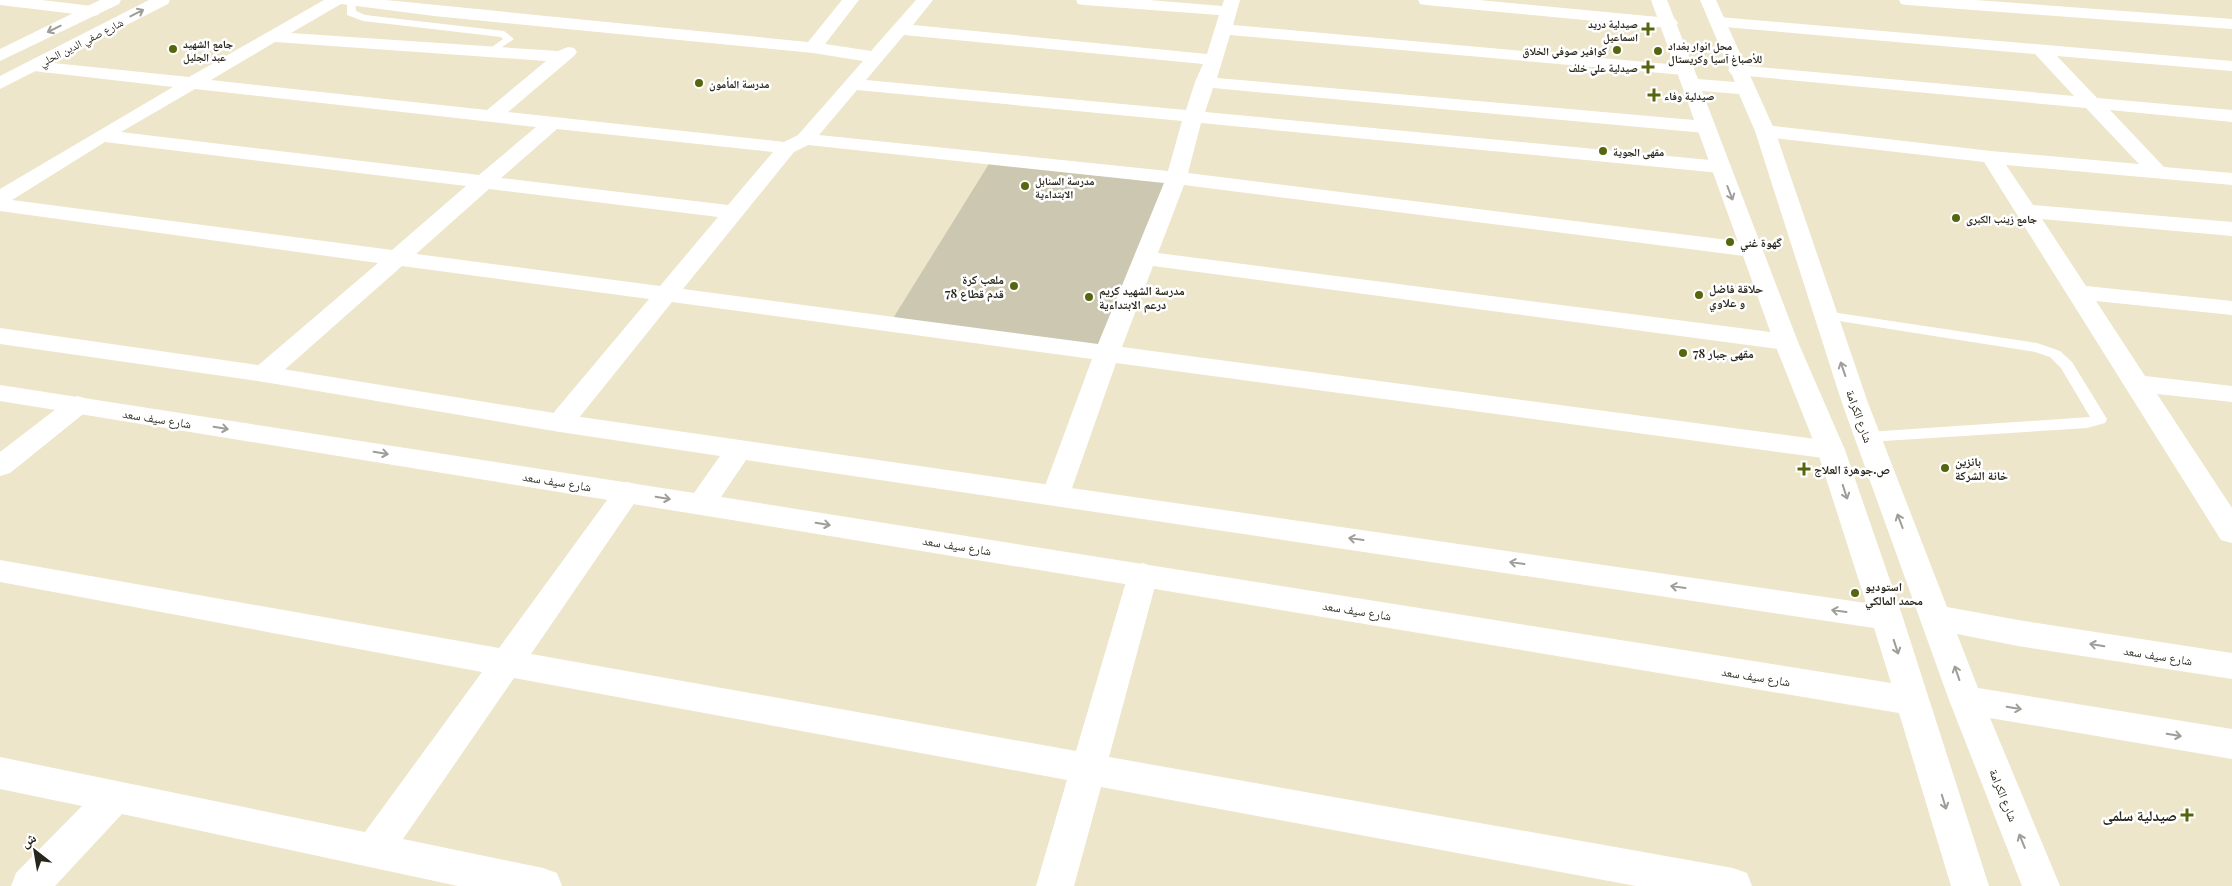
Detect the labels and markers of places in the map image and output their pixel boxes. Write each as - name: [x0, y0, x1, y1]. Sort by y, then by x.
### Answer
- place label: صيدلية دريد اسماعيل: [1588, 16, 1638, 45]
- marker: صيدلية دريد اسماعيل: [1642, 23, 1654, 35]
- place label: جامع الشهيد عبد الجليل: [183, 36, 233, 65]
- place label: محل انوار بغداد للأصباغ آسيا وكريستال: [1668, 38, 1762, 67]
- marker: جامع الشهيد عبد الجليل: [167, 43, 179, 55]
- place label: كوافير صوفي الخلاق: [1522, 43, 1607, 59]
- marker: كوافير صوفي الخلاق: [1611, 44, 1623, 56]
- marker: محل انوار بغداد للأصباغ آسيا وكريستال: [1652, 45, 1664, 57]
- place label: صيدلية علي خلف: [1568, 60, 1638, 76]
- marker: صيدلية علي خلف: [1642, 61, 1654, 73]
- place label: مدرسة المأمون: [709, 76, 770, 92]
- marker: مدرسة المأمون: [693, 77, 705, 89]
- place label: صيدلية وفاء: [1664, 88, 1715, 103]
- marker: صيدلية وفاء: [1648, 89, 1660, 101]
- place label: مقهى الجوية: [1613, 144, 1664, 160]
- marker: مقهى الجوية: [1597, 145, 1609, 157]
- place label: مدرسة السنابل الابتداءية: [1035, 173, 1094, 201]
- marker: مدرسة السنابل الابتداءية: [1019, 180, 1031, 192]
- place label: جامع زينب الكبرى: [1966, 211, 2037, 227]
- marker: جامع زينب الكبرى: [1950, 212, 1962, 224]
- place label: گهوة غني: [1740, 234, 1783, 253]
- marker: گهوة غني: [1724, 236, 1736, 248]
- place label: ملعب كرة قدم قطاع 78: [945, 271, 1004, 302]
- marker: ملعب كرة قدم قطاع 78: [1008, 280, 1020, 292]
- place label: حلاقة فاضل و علاوي: [1709, 280, 1764, 313]
- place label: مدرسة الشهيد كريم درعم الابتداءية: [1099, 282, 1185, 313]
- marker: حلاقة فاضل و علاوي: [1693, 289, 1705, 301]
- marker: مدرسة الشهيد كريم درعم الابتداءية: [1083, 291, 1095, 303]
- place label: مقهى جبار 78: [1693, 345, 1754, 362]
- marker: مقهى جبار 78: [1677, 347, 1689, 359]
- place label: بانزين خانة الشركة: [1955, 453, 2008, 483]
- place label: ص.جوهرة العلاج: [1814, 461, 1890, 478]
- marker: بانزين خانة الشركة: [1939, 462, 1951, 474]
- marker: ص.جوهرة العلاج: [1798, 463, 1810, 475]
- place label: استوديو محمد المالكي: [1865, 578, 1923, 611]
- marker: استوديو محمد المالكي: [1849, 587, 1861, 599]
- place label: صيدلية سلمى: [2103, 805, 2177, 825]
- marker: صيدلية سلمى: [2181, 809, 2193, 821]

